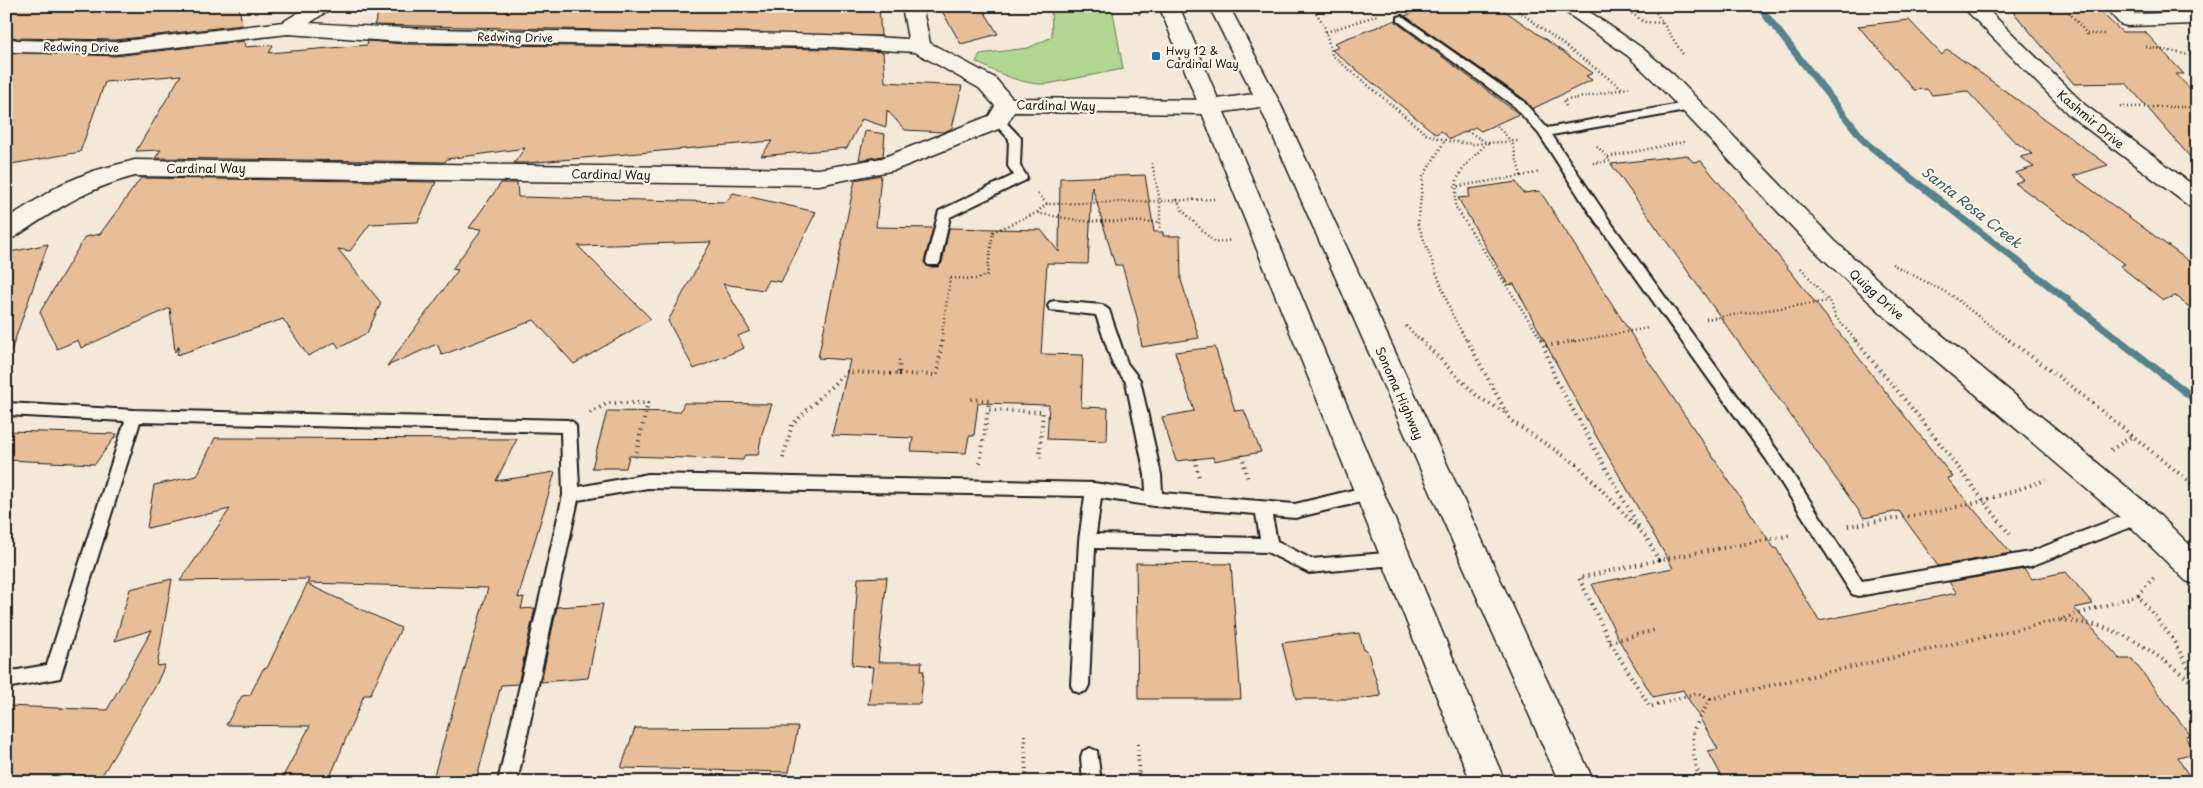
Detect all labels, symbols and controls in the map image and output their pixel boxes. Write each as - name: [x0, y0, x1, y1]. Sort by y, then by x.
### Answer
- street label: Redwing Drive: [477, 28, 553, 46]
- street label: Redwing Drive: [43, 38, 119, 56]
- place label: Hwy 12 & Cardinal Way: [1166, 42, 1239, 72]
- marker: Hwy 12 & Cardinal Way: [1150, 50, 1162, 62]
- street label: Kashmir Drive: [2053, 85, 2129, 153]
- street label: Cardinal Way: [1016, 95, 1096, 115]
- street label: Cardinal Way: [166, 159, 246, 177]
- water label: Santa Rosa Creek: [1917, 161, 2027, 253]
- street label: Cardinal Way: [571, 164, 651, 184]
- street label: Quigg Drive: [1846, 265, 1908, 323]
- street label: Sonoma Highway: [1371, 344, 1429, 442]

